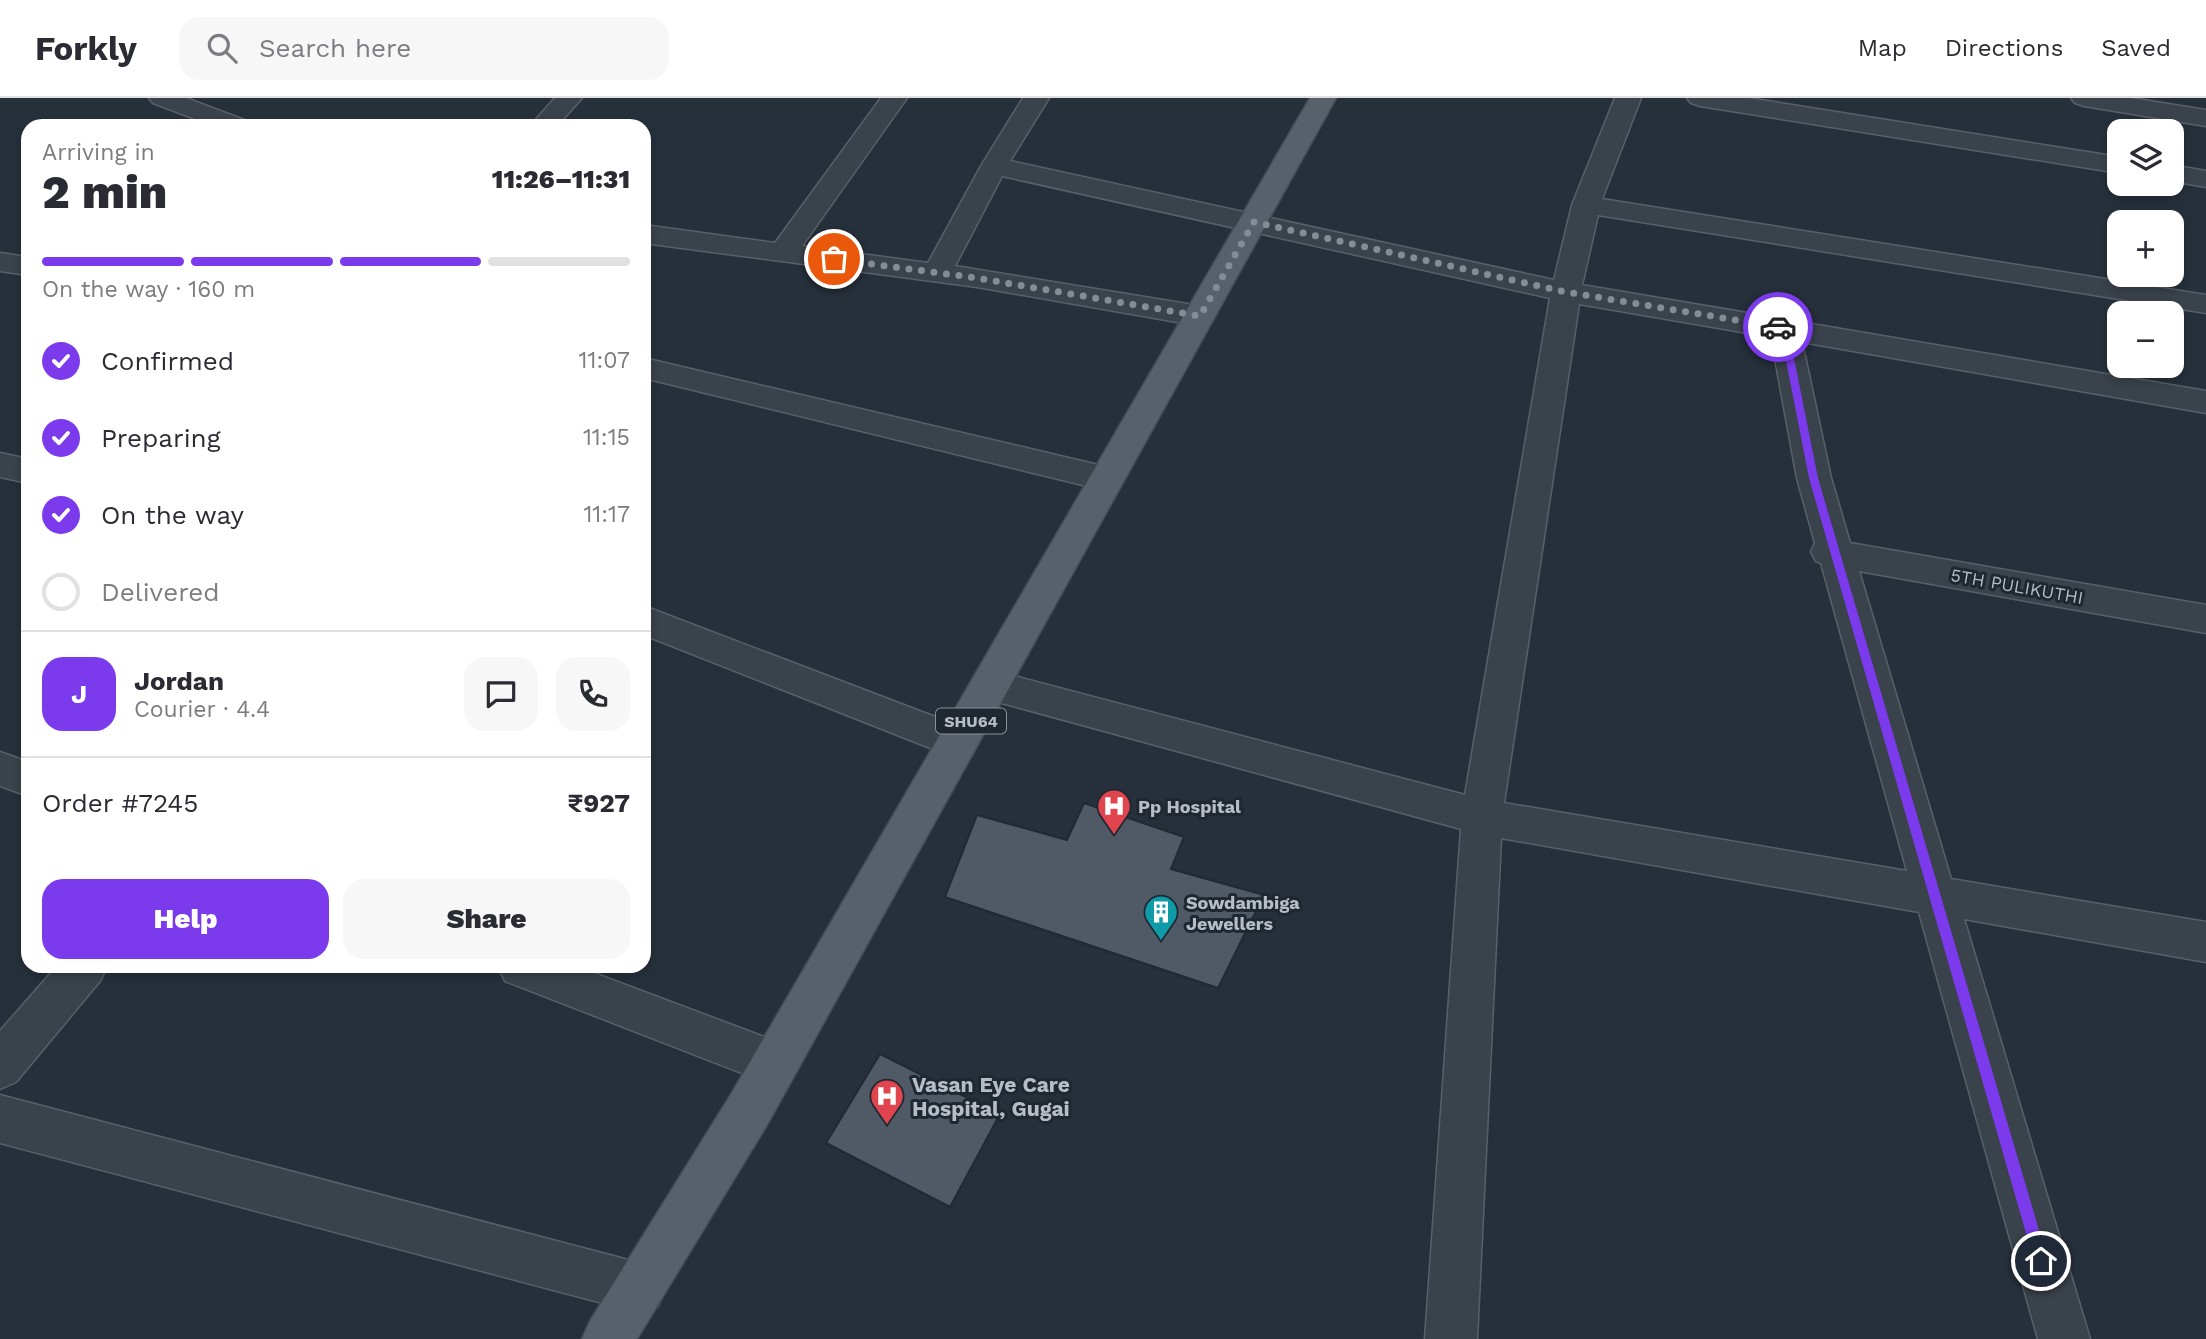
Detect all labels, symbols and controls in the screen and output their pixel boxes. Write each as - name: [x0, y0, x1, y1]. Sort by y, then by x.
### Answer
- search box: [179, 17, 669, 80]
- text: Forkly: [35, 29, 137, 68]
- icon: search: [203, 29, 241, 67]
- text: Search here: [259, 33, 411, 63]
- text: Map: [1858, 34, 1907, 62]
- text: Directions: [1945, 34, 2063, 62]
- text: Saved: [2101, 34, 2171, 62]
- map controls: [2107, 119, 2184, 378]
- button: layers: [2107, 119, 2184, 196]
- text: Arriving in: [42, 139, 155, 166]
- text: 11:26–11:31: [492, 164, 630, 194]
- text: 2 min: [42, 165, 167, 219]
- button: +: [2107, 210, 2184, 287]
- pin: [804, 229, 864, 289]
- icon: bag: [815, 240, 853, 278]
- text: On the way · 160 m: [42, 276, 255, 303]
- courier: [1743, 292, 1813, 362]
- button: −: [2107, 301, 2184, 378]
- icon: car: [1759, 308, 1797, 346]
- icon: check: [42, 342, 80, 380]
- text: Confirmed: [101, 346, 234, 376]
- text: 11:07: [579, 347, 630, 374]
- icon: check: [42, 419, 80, 457]
- text: Preparing: [101, 423, 221, 453]
- text: 11:15: [583, 424, 630, 451]
- icon: check: [42, 496, 80, 534]
- text: On the way: [101, 500, 244, 530]
- text: 11:17: [583, 501, 630, 528]
- street label: 5TH PULIKUTHI: [1949, 564, 2085, 608]
- text: Delivered: [101, 577, 220, 607]
- button: chat: [464, 657, 538, 731]
- button: phone: [556, 657, 630, 731]
- text: Jordan: [134, 666, 224, 696]
- text: J: [71, 679, 87, 709]
- text: Courier · 4.4: [134, 696, 270, 723]
- road number: SHU64: [936, 708, 1006, 734]
- hospital icon: Pp Hospital: [1095, 787, 1133, 836]
- text: Order #7245: [42, 788, 198, 818]
- text: ₹927: [568, 788, 630, 818]
- place label: Pp Hospital: [1138, 796, 1241, 817]
- button: Help: [42, 879, 329, 959]
- button: Share: [343, 879, 630, 959]
- place label: Sowdambiga Jewellers: [1186, 892, 1300, 934]
- building icon: Sowdambiga Jewellers: [1142, 893, 1180, 942]
- place label: Vasan Eye Care Hospital, Gugai: [912, 1072, 1070, 1121]
- hospital icon: Vasan Eye Care Hospital, Gugai: [868, 1077, 906, 1126]
- pin: [2011, 1231, 2071, 1291]
- icon: home: [2022, 1242, 2060, 1280]

